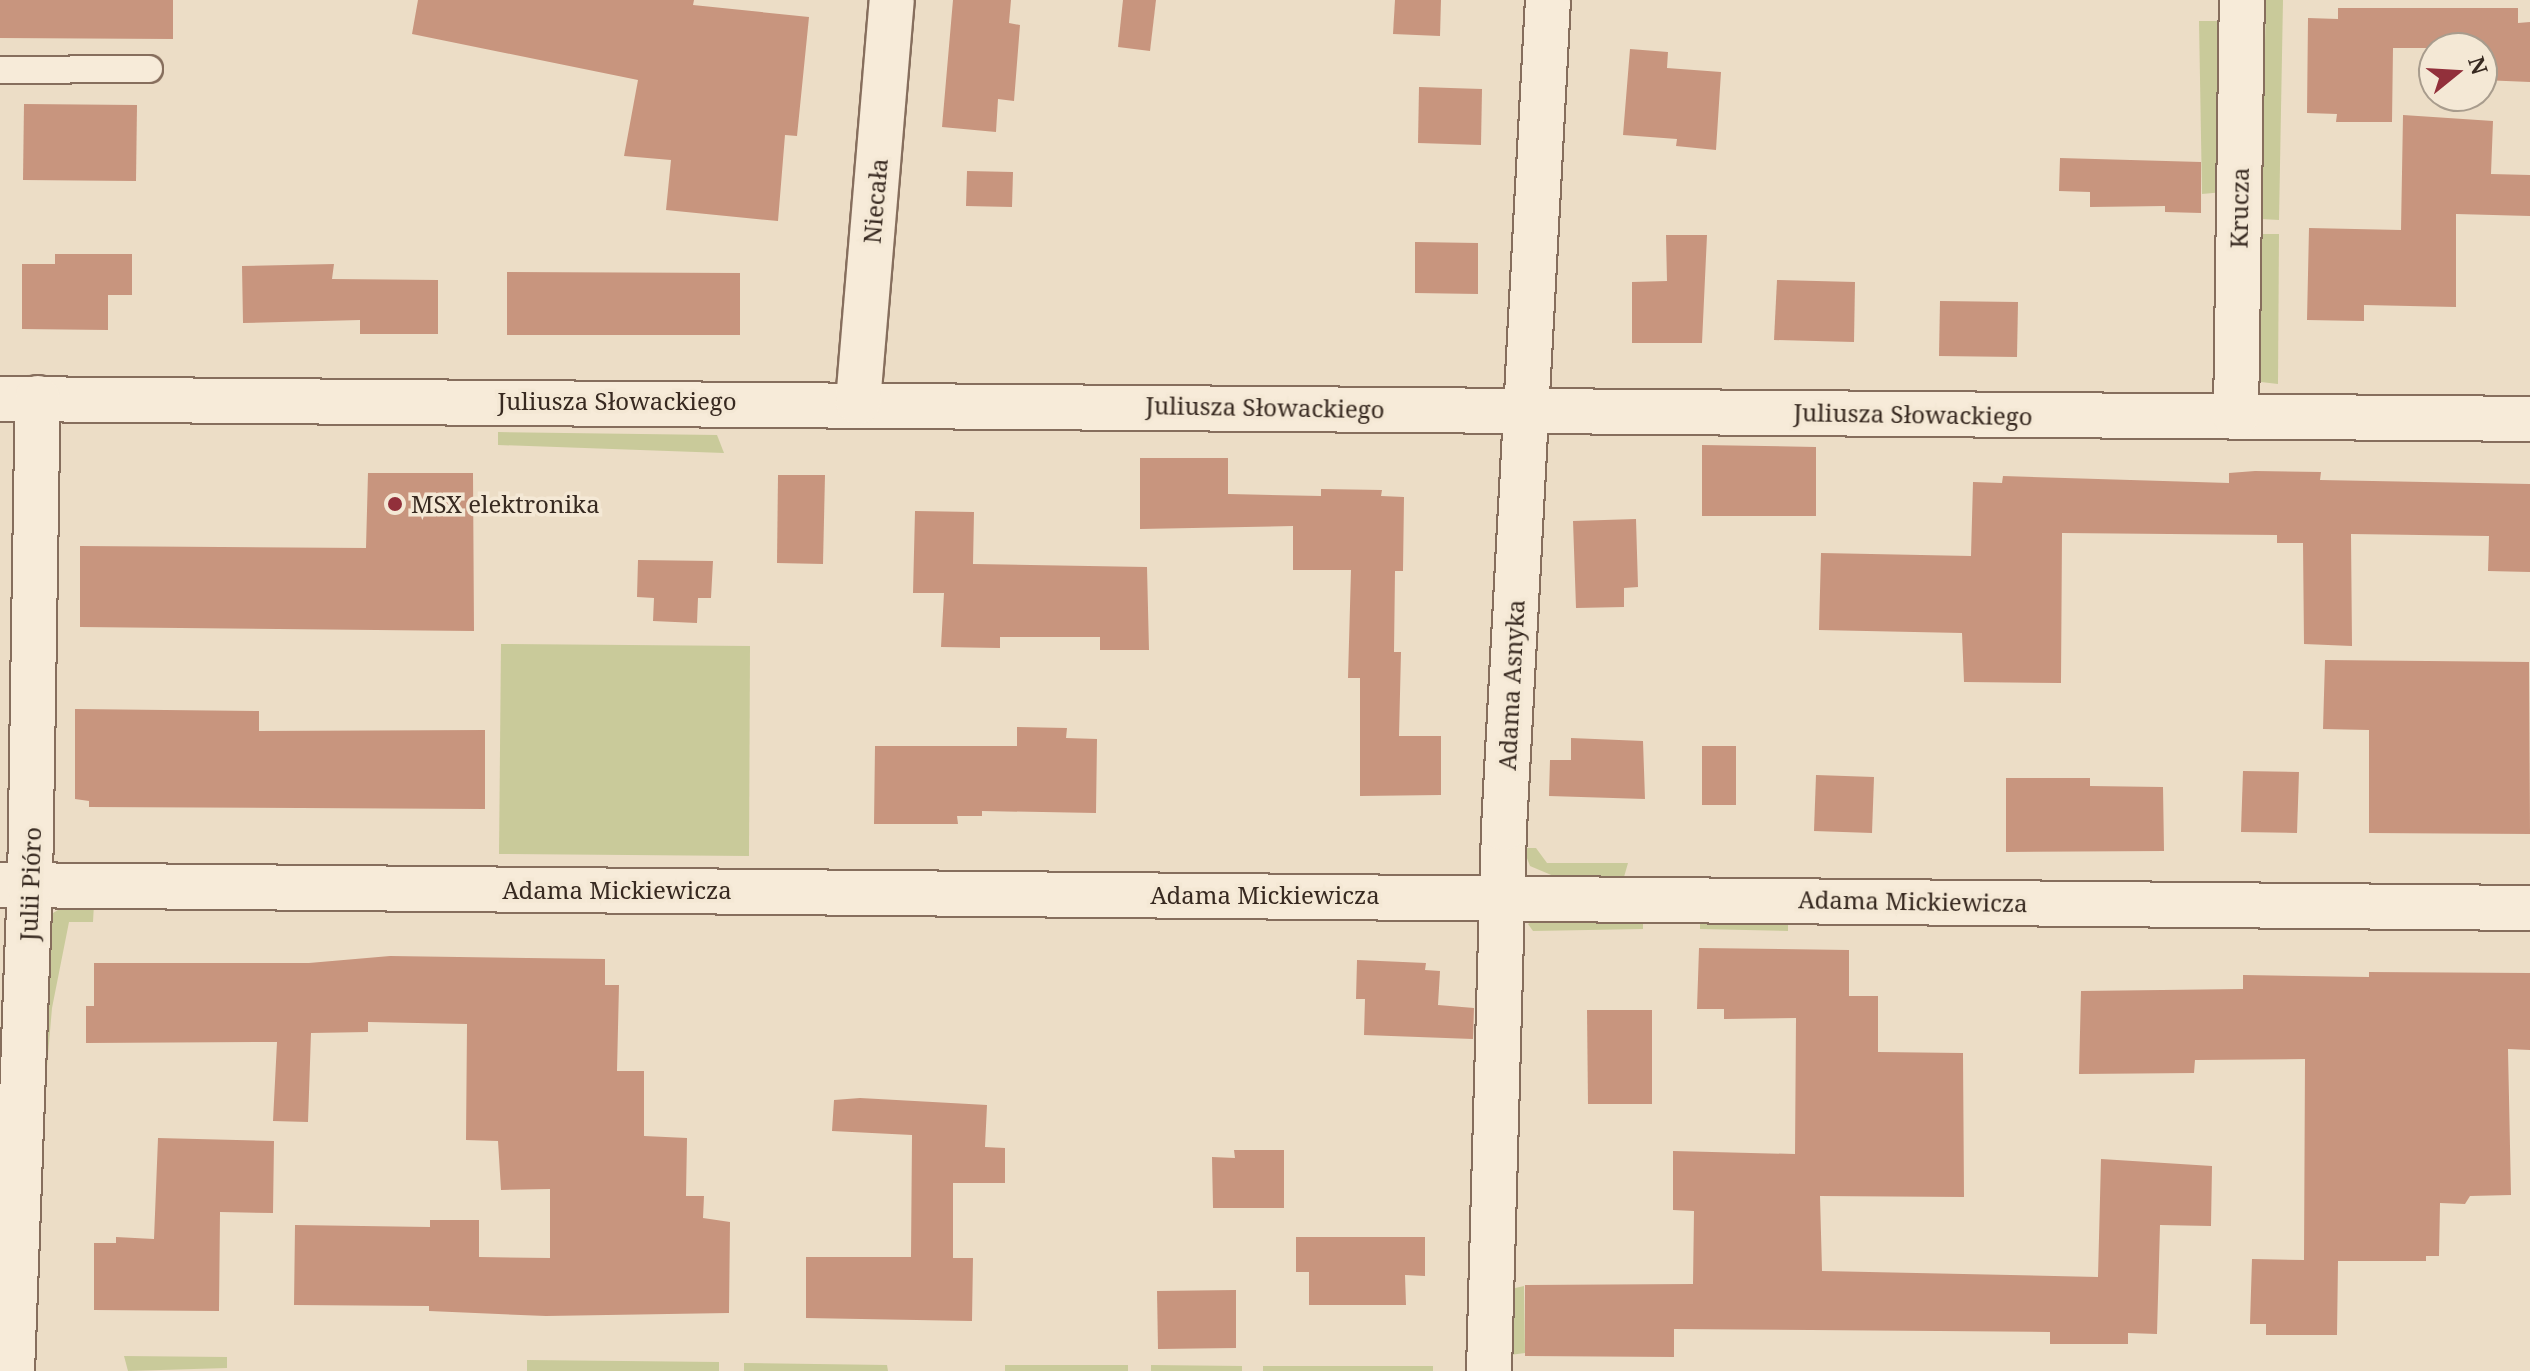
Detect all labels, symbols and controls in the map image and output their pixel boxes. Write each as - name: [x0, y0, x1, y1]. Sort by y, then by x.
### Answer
- north arrow: [2418, 32, 2498, 112]
- text: N: [2462, 52, 2496, 78]
- street label: Niecała: [857, 157, 893, 245]
- street label: Krucza: [2224, 167, 2254, 249]
- street label: Juliusza Słowackiego: [497, 387, 737, 415]
- street label: Juliusza Słowackiego: [1145, 391, 1385, 423]
- street label: Juliusza Słowackiego: [1793, 398, 2033, 430]
- place label: MSX elektronika: [411, 490, 600, 518]
- marker: MSX elektronika: [386, 495, 404, 513]
- street label: Adama Asnyka: [1492, 599, 1530, 771]
- street label: Julii Pióro: [14, 827, 46, 941]
- street label: Adama Mickiewicza: [502, 876, 732, 904]
- street label: Adama Mickiewicza: [1150, 881, 1380, 909]
- street label: Adama Mickiewicza: [1798, 885, 2028, 917]

